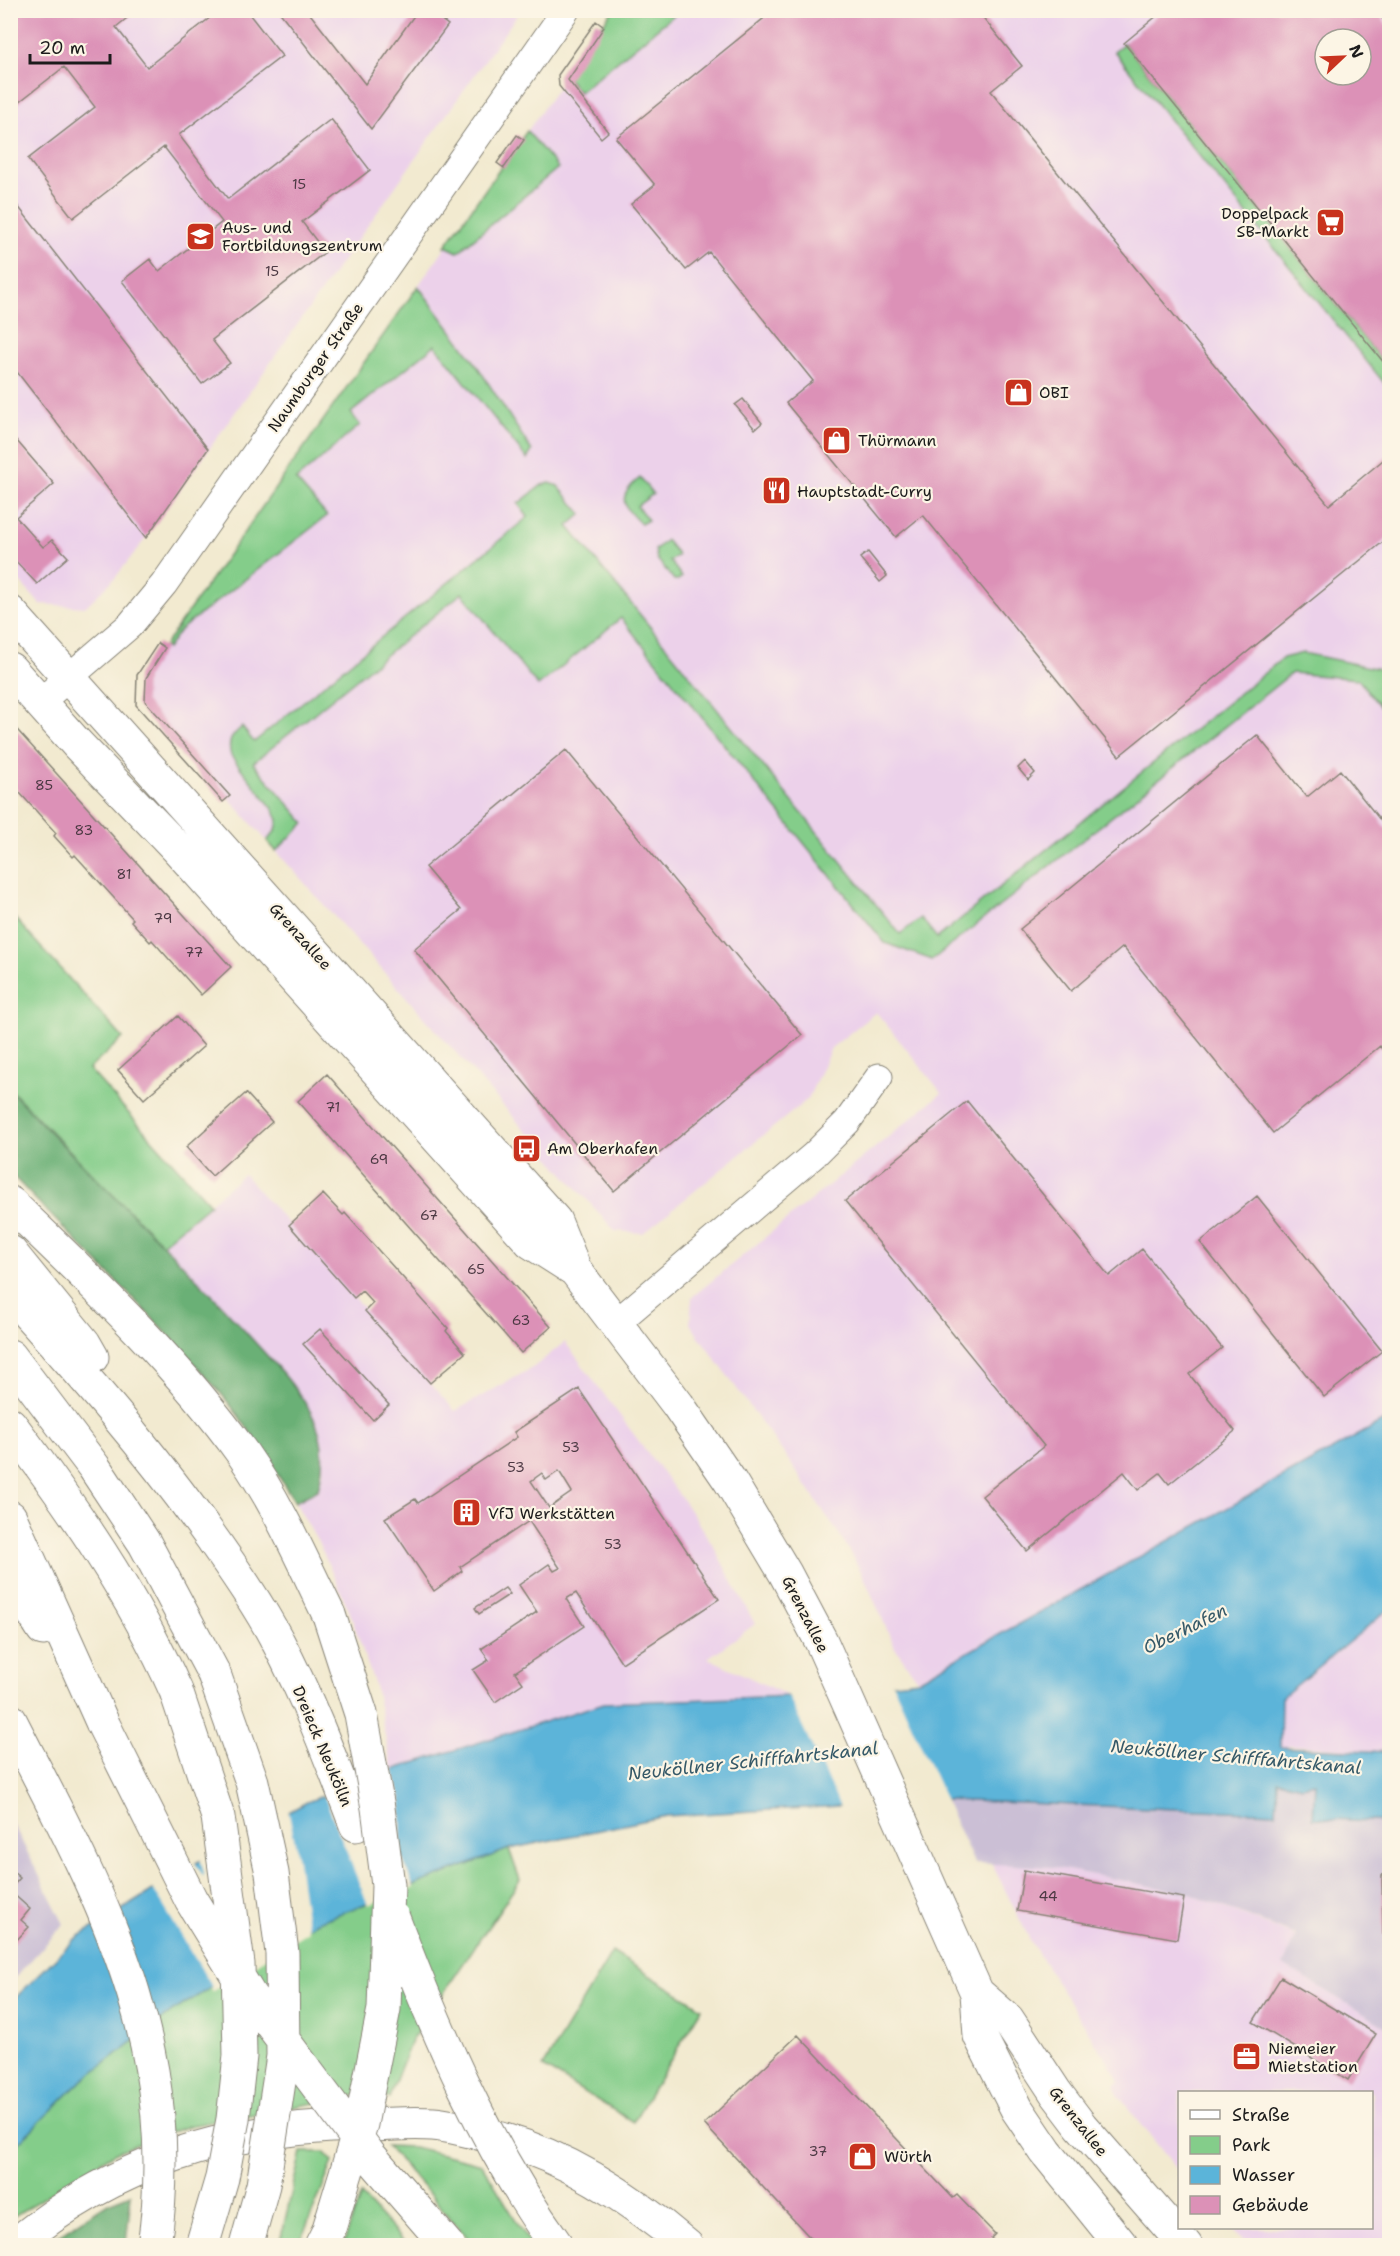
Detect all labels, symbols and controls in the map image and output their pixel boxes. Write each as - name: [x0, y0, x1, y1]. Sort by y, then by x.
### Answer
- scale bar: [30, 27, 110, 65]
- north arrow: [1313, 27, 1373, 87]
- text: 20 m: [39, 36, 85, 60]
- text: N: [1344, 41, 1368, 61]
- house number: 15: [292, 175, 306, 193]
- place label: Doppelpack SB-Markt: [1221, 203, 1309, 242]
- supermarket icon: Doppelpack SB-Markt: [1314, 206, 1346, 238]
- place label: Aus- und Fortbildungszentrum: [222, 217, 383, 256]
- school or university icon: Aus- und Fortbildungszentrum: [185, 220, 217, 252]
- house number: 15: [265, 262, 279, 280]
- street label: Naumburger Straße: [263, 299, 368, 436]
- shop icon: OBI: [1002, 376, 1034, 408]
- place label: OBI: [1039, 382, 1069, 403]
- shop icon: Thürmann: [821, 424, 853, 456]
- place label: Thürmann: [858, 430, 937, 451]
- restaurant icon: Hauptstadt-Curry: [760, 475, 792, 507]
- place label: Hauptstadt-Curry: [797, 481, 932, 502]
- house number: 85: [35, 776, 53, 794]
- house number: 83: [75, 821, 93, 839]
- house number: 81: [116, 865, 132, 883]
- street label: Grenzallee: [265, 898, 336, 974]
- house number: 79: [153, 909, 173, 927]
- house number: 77: [185, 943, 203, 961]
- house number: 71: [326, 1098, 340, 1116]
- bus stop icon: Am Oberhafen: [510, 1132, 542, 1164]
- place label: Am Oberhafen: [547, 1138, 658, 1159]
- house number: 69: [370, 1150, 388, 1168]
- house number: 67: [420, 1206, 438, 1224]
- house number: 65: [467, 1260, 485, 1278]
- house number: 63: [512, 1311, 530, 1329]
- house number: 53: [562, 1438, 580, 1456]
- house number: 53: [507, 1458, 525, 1476]
- building icon: VfJ Werkstätten: [451, 1497, 483, 1529]
- place label: VfJ Werkstätten: [488, 1503, 615, 1524]
- house number: 53: [604, 1535, 622, 1553]
- street label: Grenzallee: [777, 1572, 834, 1656]
- water label: Oberhafen: [1139, 1598, 1231, 1660]
- street label: Dreieck Neukölln: [288, 1683, 358, 1810]
- water label: Neuköllner Schifffahrtskanal: [1110, 1734, 1363, 1780]
- water label: Neuköllner Schifffahrtskanal: [627, 1736, 880, 1786]
- house number: 44: [1038, 1887, 1058, 1905]
- place label: Niemeier Mietstation: [1268, 2038, 1358, 2077]
- office icon: Niemeier Mietstation: [1231, 2041, 1263, 2073]
- street label: Grenzallee: [1045, 2082, 1113, 2161]
- legend: [1178, 2091, 1373, 2229]
- text: Straße: [1232, 2103, 1290, 2127]
- text: Park: [1232, 2133, 1271, 2157]
- shop icon: Würth: [847, 2140, 879, 2172]
- house number: 37: [809, 2142, 827, 2160]
- place label: Würth: [884, 2146, 932, 2167]
- text: Wasser: [1232, 2163, 1295, 2187]
- text: Gebäude: [1232, 2193, 1309, 2217]

